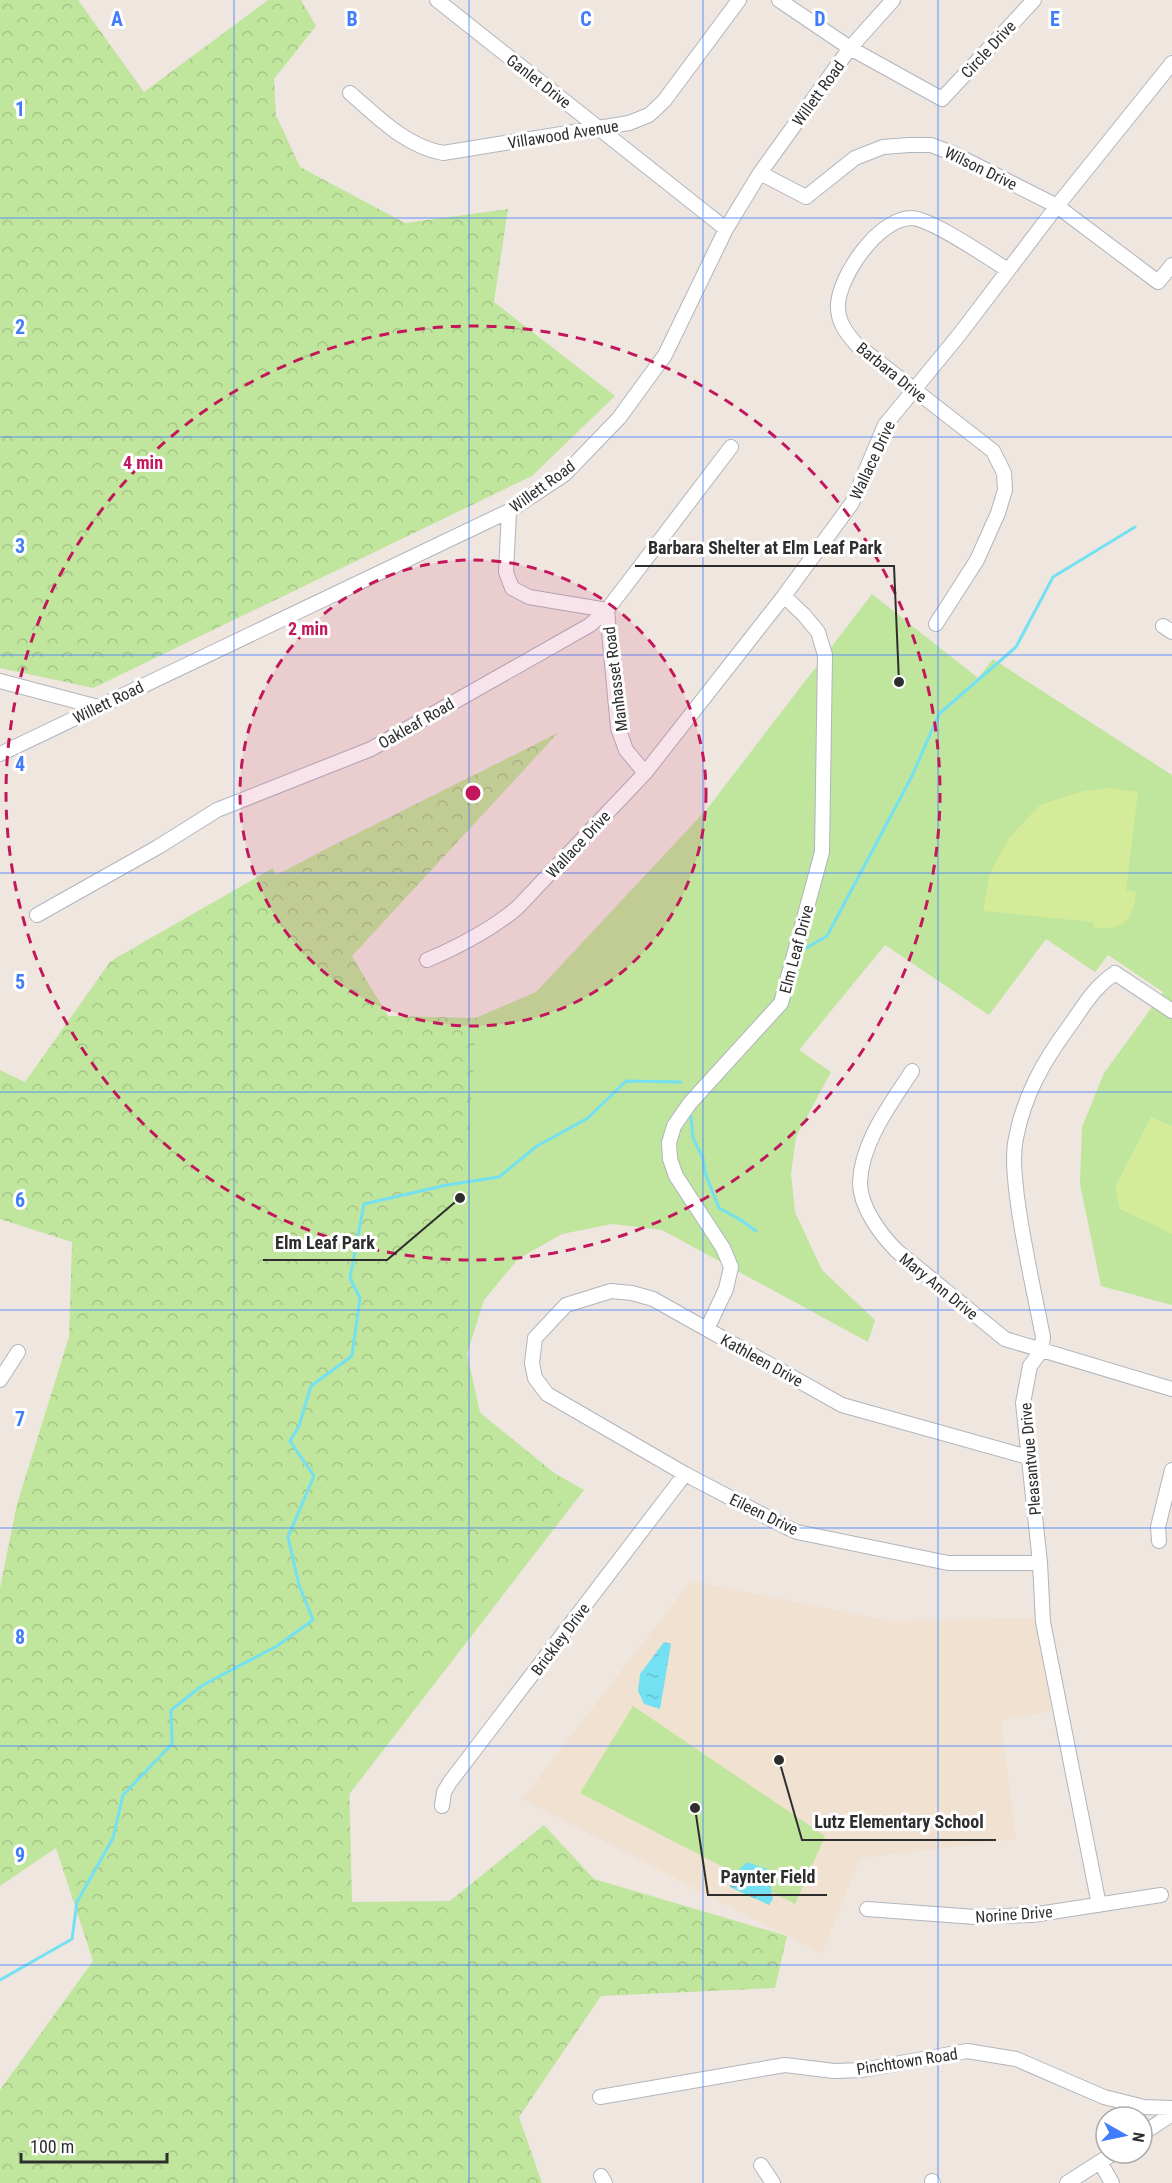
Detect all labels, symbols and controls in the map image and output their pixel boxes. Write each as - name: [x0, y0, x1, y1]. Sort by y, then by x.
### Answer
- text: A: [111, 7, 123, 31]
- text: B: [346, 7, 358, 31]
- text: C: [580, 7, 592, 31]
- text: D: [814, 7, 826, 31]
- text: E: [1050, 7, 1060, 31]
- street label: Circle Drive: [957, 17, 1020, 82]
- street label: Ganlet Drive: [503, 50, 575, 112]
- street label: Willett Road: [788, 57, 848, 130]
- text: 1: [15, 97, 25, 121]
- street label: Villawood Avenue: [506, 116, 620, 153]
- street label: Wilson Drive: [941, 143, 1020, 194]
- text: 2: [15, 315, 25, 339]
- street label: Barbara Drive: [853, 338, 931, 406]
- street label: Wallace Drive: [846, 418, 899, 503]
- text: 4 min: [123, 452, 163, 473]
- street label: Willett Road: [506, 456, 579, 516]
- callout: Barbara Shelter at Elm Leaf Park: [635, 530, 894, 566]
- text: 3: [15, 534, 25, 558]
- text: Barbara Shelter at Elm Leaf Park: [648, 537, 882, 558]
- text: 2 min: [288, 618, 328, 639]
- street label: Manhasset Road: [600, 625, 631, 732]
- street label: Willett Road: [70, 677, 147, 728]
- street label: Oakleaf Road: [375, 694, 457, 753]
- text: 4: [15, 752, 25, 776]
- centre of rings: [463, 783, 483, 803]
- street label: Wallace Drive: [542, 807, 614, 882]
- street label: Elm Leaf Drive: [776, 903, 817, 995]
- text: 5: [15, 970, 25, 994]
- text: 6: [15, 1188, 25, 1212]
- callout: Elm Leaf Park: [263, 1224, 387, 1260]
- text: Elm Leaf Park: [275, 1232, 375, 1253]
- street label: Mary Ann Drive: [896, 1249, 982, 1324]
- street label: Kathleen Drive: [717, 1330, 806, 1391]
- street label: Pleasantvue Drive: [1016, 1402, 1045, 1516]
- text: 7: [15, 1407, 25, 1431]
- street label: Eileen Drive: [727, 1490, 801, 1539]
- street label: Brickley Drive: [527, 1600, 594, 1679]
- text: 8: [15, 1625, 25, 1649]
- callout: Lutz Elementary School: [802, 1804, 996, 1840]
- text: Lutz Elementary School: [814, 1811, 984, 1832]
- text: 9: [15, 1843, 25, 1867]
- callout: Paynter Field: [708, 1859, 827, 1895]
- text: Paynter Field: [721, 1866, 815, 1887]
- street label: Norine Drive: [975, 1902, 1053, 1927]
- street label: Pinchtown Road: [855, 2044, 959, 2079]
- north arrow: [1094, 2105, 1154, 2165]
- scale bar: [21, 2126, 166, 2164]
- text: N: [1128, 2131, 1148, 2144]
- text: 100 m: [30, 2136, 74, 2157]

